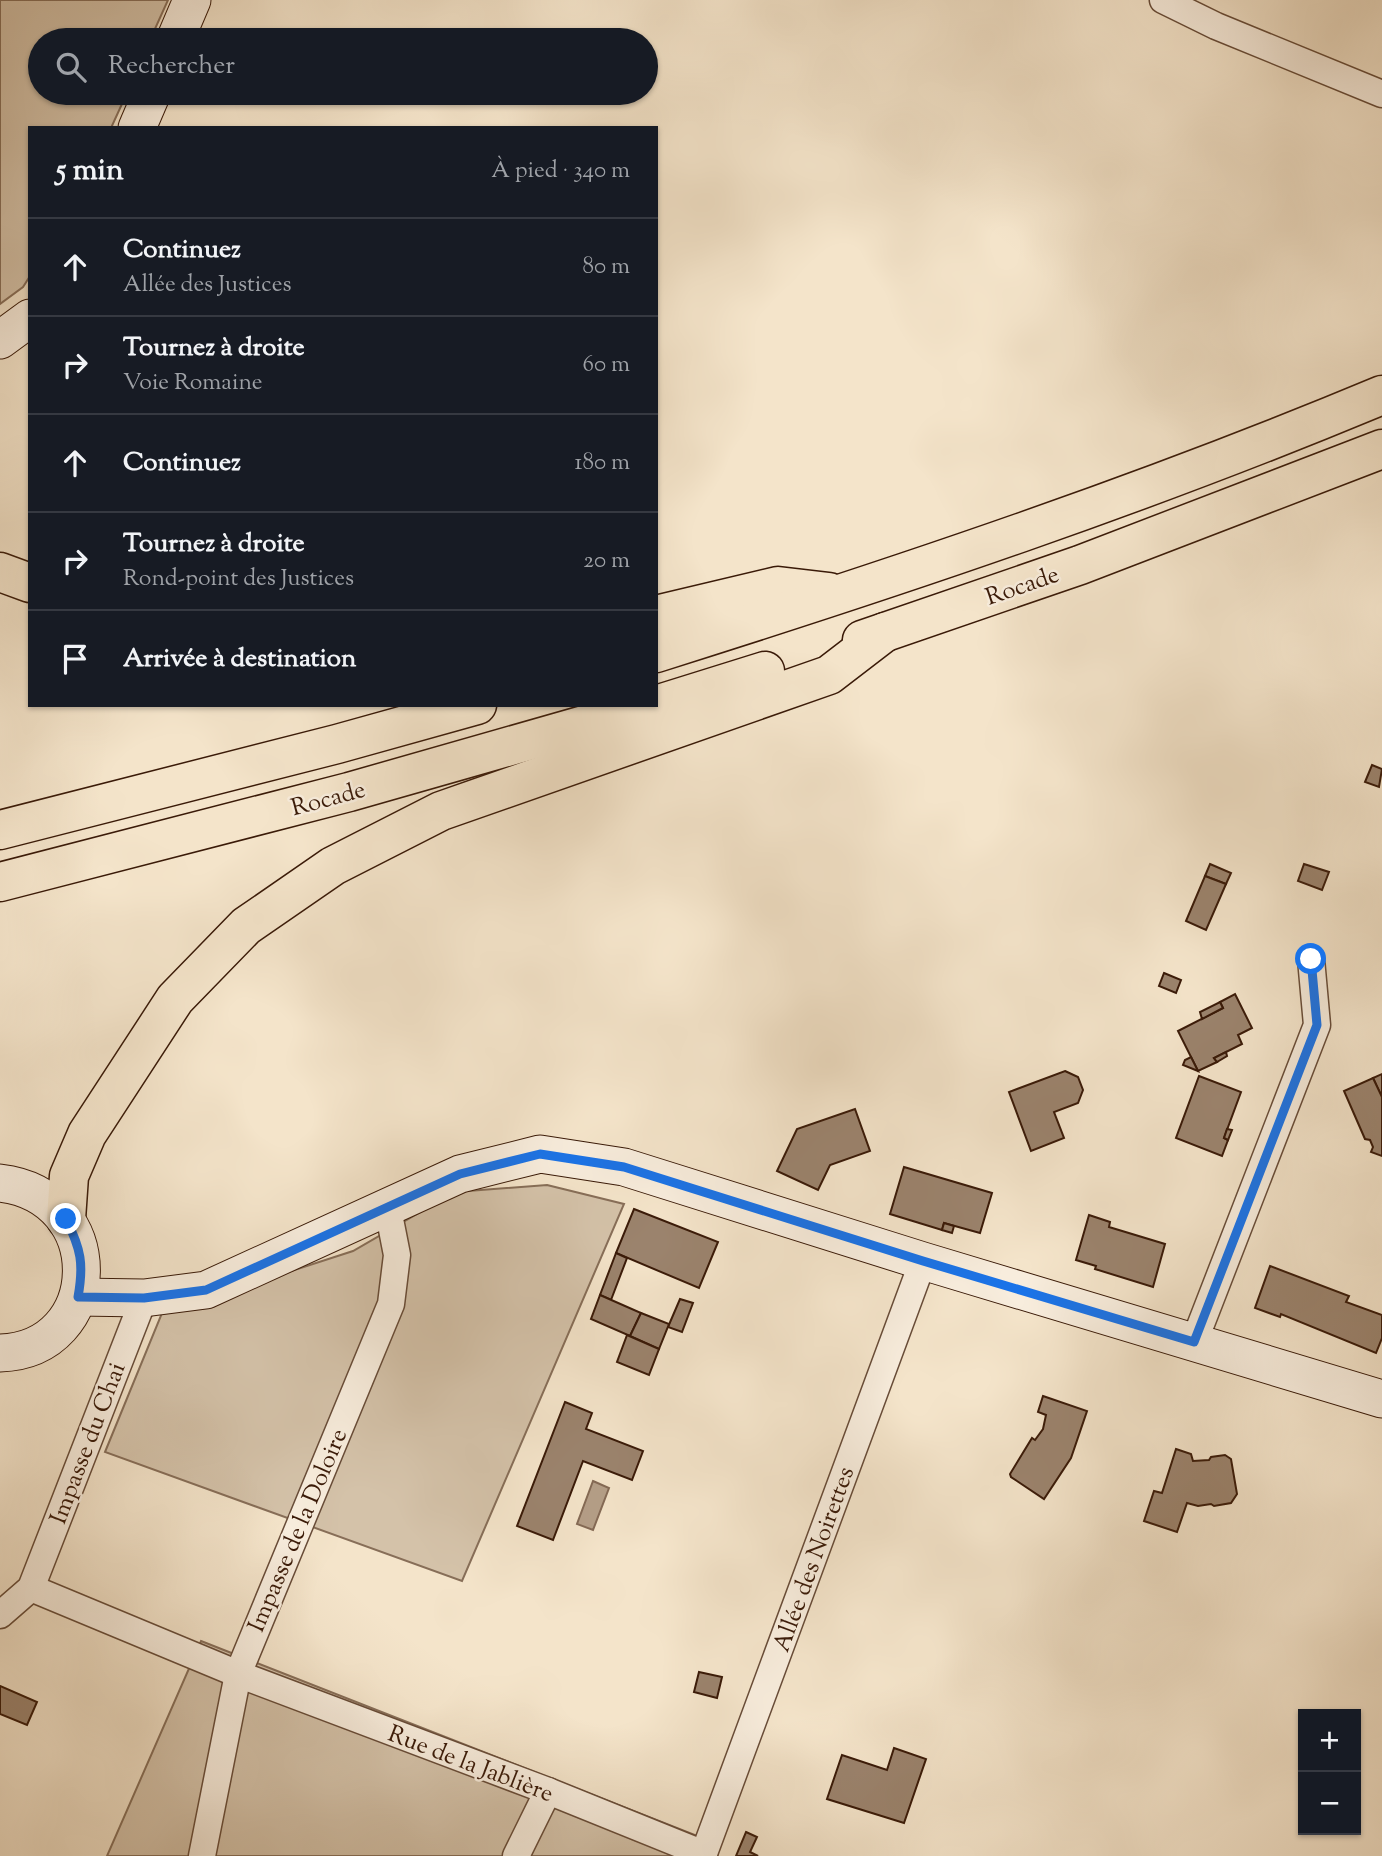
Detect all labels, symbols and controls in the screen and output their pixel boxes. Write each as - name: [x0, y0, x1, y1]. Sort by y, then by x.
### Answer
- search box: [28, 28, 658, 105]
- icon: search: [52, 48, 90, 86]
- text: Rechercher: [108, 48, 235, 85]
- text: 5 min: [56, 150, 124, 193]
- text: À pied · 340 m: [491, 155, 630, 188]
- text: Continuez: [123, 232, 241, 269]
- icon: ahead: [56, 248, 94, 286]
- text: 80 m: [582, 251, 630, 284]
- text: Allée des Justices: [123, 269, 291, 302]
- text: Tournez à droite: [123, 330, 305, 367]
- icon: right: [56, 346, 94, 384]
- text: 60 m: [582, 349, 630, 382]
- text: Voie Romaine: [123, 367, 263, 400]
- icon: ahead: [56, 444, 94, 482]
- text: Continuez: [123, 445, 241, 482]
- text: 180 m: [575, 447, 630, 480]
- text: Tournez à droite: [123, 526, 305, 563]
- icon: right: [56, 542, 94, 580]
- text: 20 m: [583, 545, 630, 578]
- street label: Rocade: [981, 558, 1064, 615]
- text: Rond-point des Justices: [123, 563, 354, 596]
- icon: arrive: [56, 640, 94, 678]
- text: Arrivée à destination: [123, 641, 356, 678]
- street label: Rocade: [288, 774, 370, 826]
- route start: [1295, 943, 1326, 974]
- route end: [50, 1203, 81, 1234]
- street label: Impasse du Chai: [42, 1358, 135, 1529]
- street label: Impasse de la Doloire: [241, 1424, 357, 1638]
- street label: Allée des Noirettes: [766, 1462, 864, 1657]
- map controls: [1298, 1709, 1361, 1835]
- button: +: [1298, 1709, 1361, 1772]
- street label: Rue de la Jablière: [383, 1718, 558, 1812]
- button: −: [1298, 1772, 1361, 1835]

